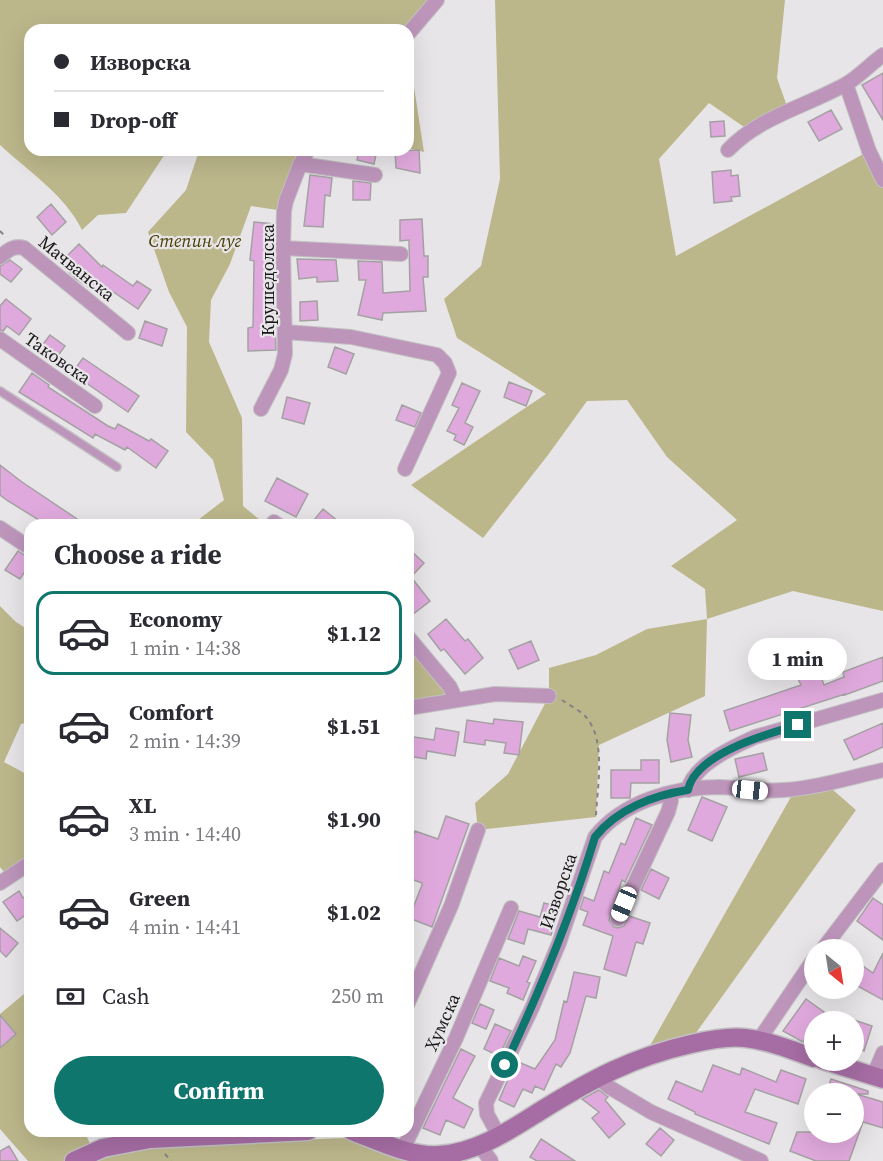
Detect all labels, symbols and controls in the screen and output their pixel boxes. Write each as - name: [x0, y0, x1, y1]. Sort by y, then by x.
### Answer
- text: Изворска: [90, 47, 191, 77]
- text: Drop-off: [90, 105, 176, 135]
- street label: Крушедолска: [255, 223, 280, 336]
- park label: Степин луг: [149, 228, 242, 253]
- street label: Мачванска: [33, 229, 121, 307]
- street label: Таковска: [20, 326, 97, 390]
- text: Choose a ride: [54, 536, 222, 573]
- text: Economy: [129, 604, 223, 634]
- icon: car: [57, 606, 111, 660]
- text: $1.12: [327, 618, 381, 648]
- text: 1 min · 14:38: [129, 634, 241, 662]
- callout: 1 min: [748, 638, 848, 680]
- text: 1 min: [772, 645, 823, 673]
- text: Comfort: [129, 697, 213, 727]
- icon: car: [57, 699, 111, 753]
- text: $1.51: [327, 711, 381, 741]
- route end: [784, 711, 811, 738]
- text: 2 min · 14:39: [129, 727, 241, 755]
- car: [731, 779, 769, 801]
- text: XL: [129, 790, 156, 820]
- icon: car: [57, 792, 111, 846]
- text: $1.90: [327, 804, 381, 834]
- text: 3 min · 14:40: [129, 820, 241, 848]
- street label: Изворска: [533, 849, 583, 932]
- text: Green: [129, 883, 190, 913]
- car: [609, 884, 639, 924]
- icon: car: [57, 885, 111, 939]
- text: $1.02: [327, 897, 381, 927]
- text: 4 min · 14:41: [129, 913, 241, 941]
- north arrow: [804, 939, 864, 999]
- map controls: [804, 939, 864, 1143]
- icon: cash: [54, 980, 87, 1013]
- text: Cash: [102, 981, 150, 1011]
- text: 250 m: [331, 982, 384, 1010]
- street label: Хумска: [418, 988, 466, 1055]
- button: +: [804, 1011, 864, 1071]
- route start: [491, 1051, 518, 1078]
- button: Confirm: [54, 1056, 384, 1125]
- button: −: [804, 1083, 864, 1143]

